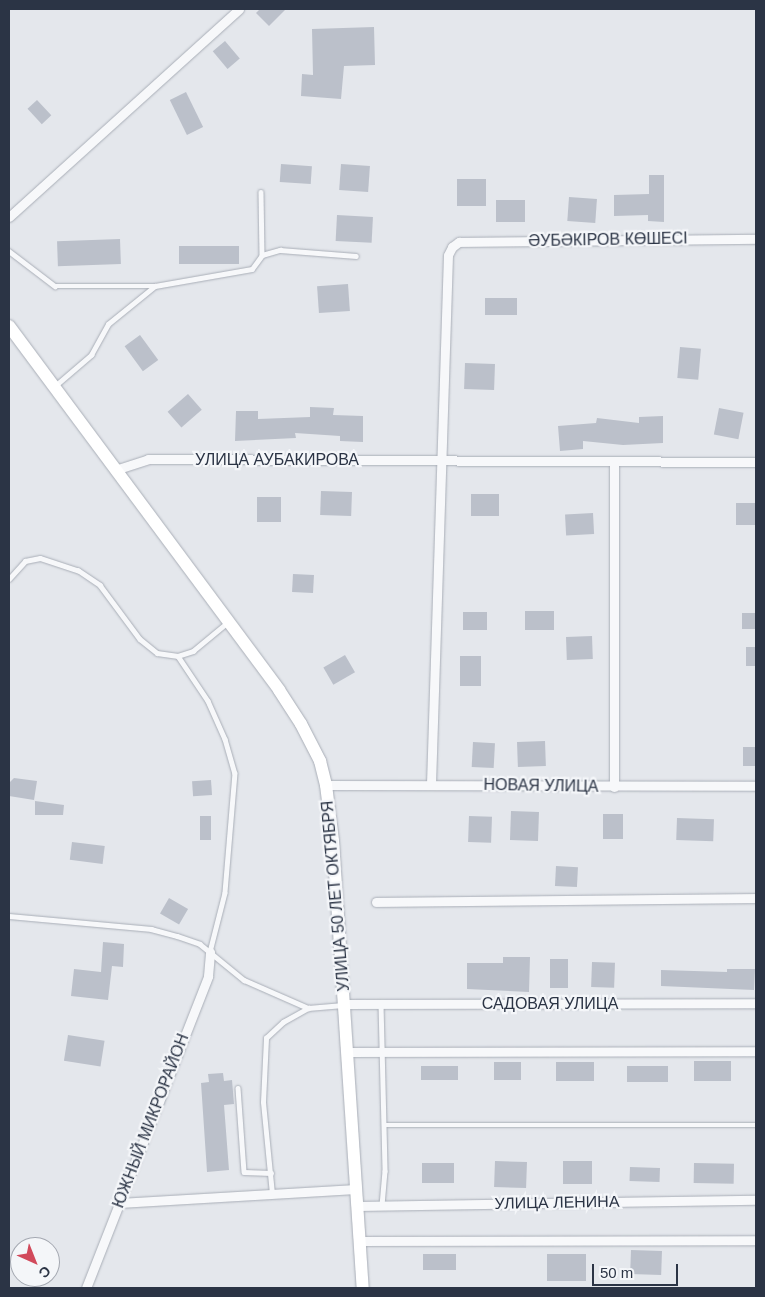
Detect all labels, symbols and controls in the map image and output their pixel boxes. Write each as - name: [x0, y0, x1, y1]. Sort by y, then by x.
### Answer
- street label: ӘУБӘКІРОВ КӨШЕСІ: [528, 229, 688, 251]
- street label: УЛИЦА АУБАКИРОВА: [195, 450, 359, 470]
- street label: НОВАЯ УЛИЦА: [483, 775, 599, 797]
- street label: УЛИЦА 50 ЛЕТ ОКТЯБРЯ: [318, 800, 354, 992]
- street label: САДОВАЯ УЛИЦА: [482, 994, 618, 1014]
- street label: ЮЖНЫЙ МИКРОРАЙОН: [109, 1031, 193, 1211]
- street label: УЛИЦА ЛЕНИНА: [494, 1192, 620, 1214]
- north arrow: [10, 1237, 60, 1287]
- scale bar: [595, 1254, 681, 1286]
- text: С: [36, 1263, 54, 1281]
- text: 50 m: [600, 1264, 633, 1281]

